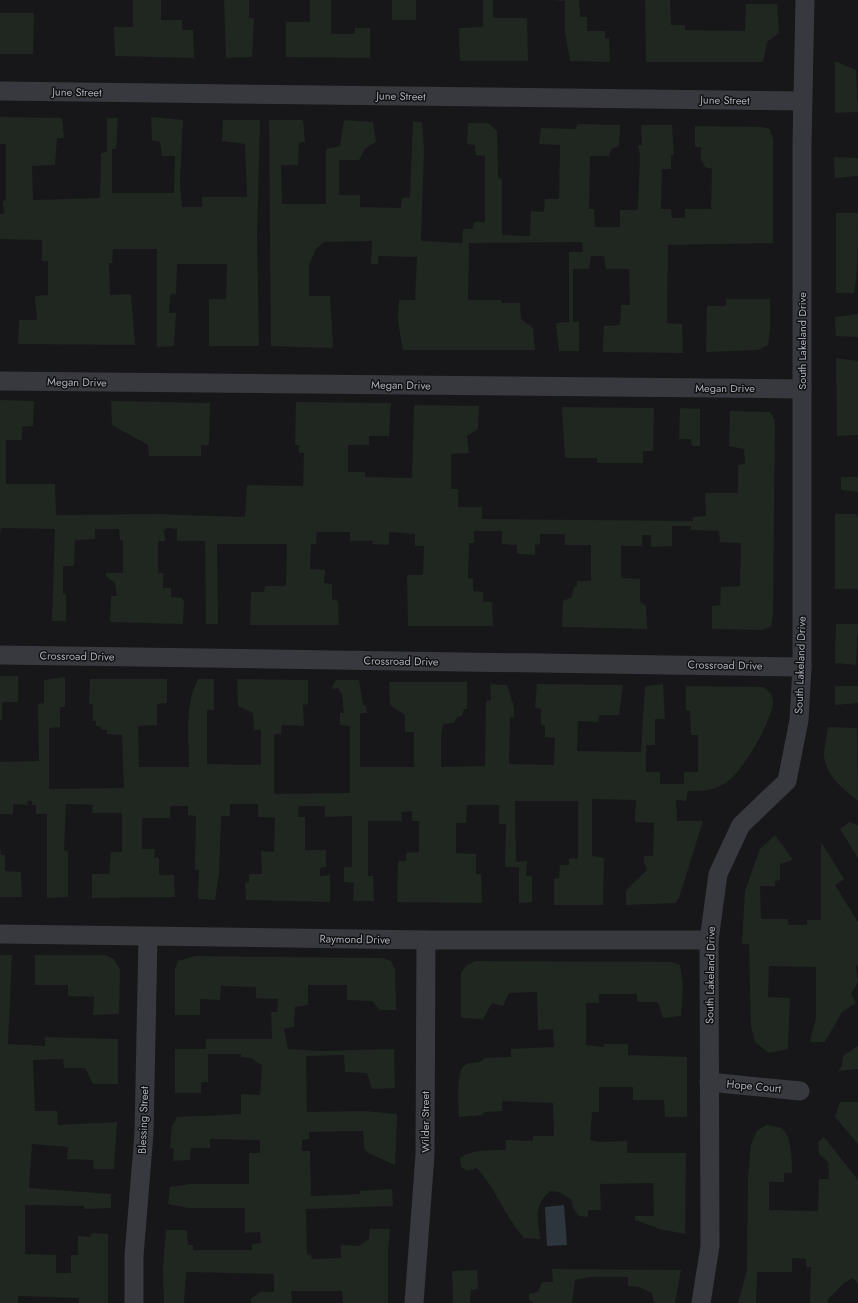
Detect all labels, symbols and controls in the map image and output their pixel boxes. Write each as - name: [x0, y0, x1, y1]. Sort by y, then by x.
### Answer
- street label: June Street: [50, 84, 102, 100]
- street label: June Street: [374, 88, 426, 104]
- street label: June Street: [698, 92, 750, 108]
- street label: South Lakeland Drive: [794, 292, 810, 390]
- street label: Megan Drive: [47, 373, 107, 391]
- street label: Megan Drive: [371, 376, 431, 394]
- street label: Megan Drive: [695, 380, 755, 396]
- street label: South Lakeland Drive: [790, 616, 810, 714]
- street label: Crossroad Drive: [39, 647, 115, 665]
- street label: Crossroad Drive: [363, 652, 439, 670]
- street label: Crossroad Drive: [687, 656, 763, 674]
- street label: South Lakeland Drive: [701, 926, 719, 1024]
- street label: Raymond Drive: [320, 930, 391, 948]
- street label: Hope Court: [726, 1076, 782, 1096]
- street label: Blessing Street: [134, 1086, 152, 1154]
- street label: Wilder Street: [417, 1091, 433, 1153]

